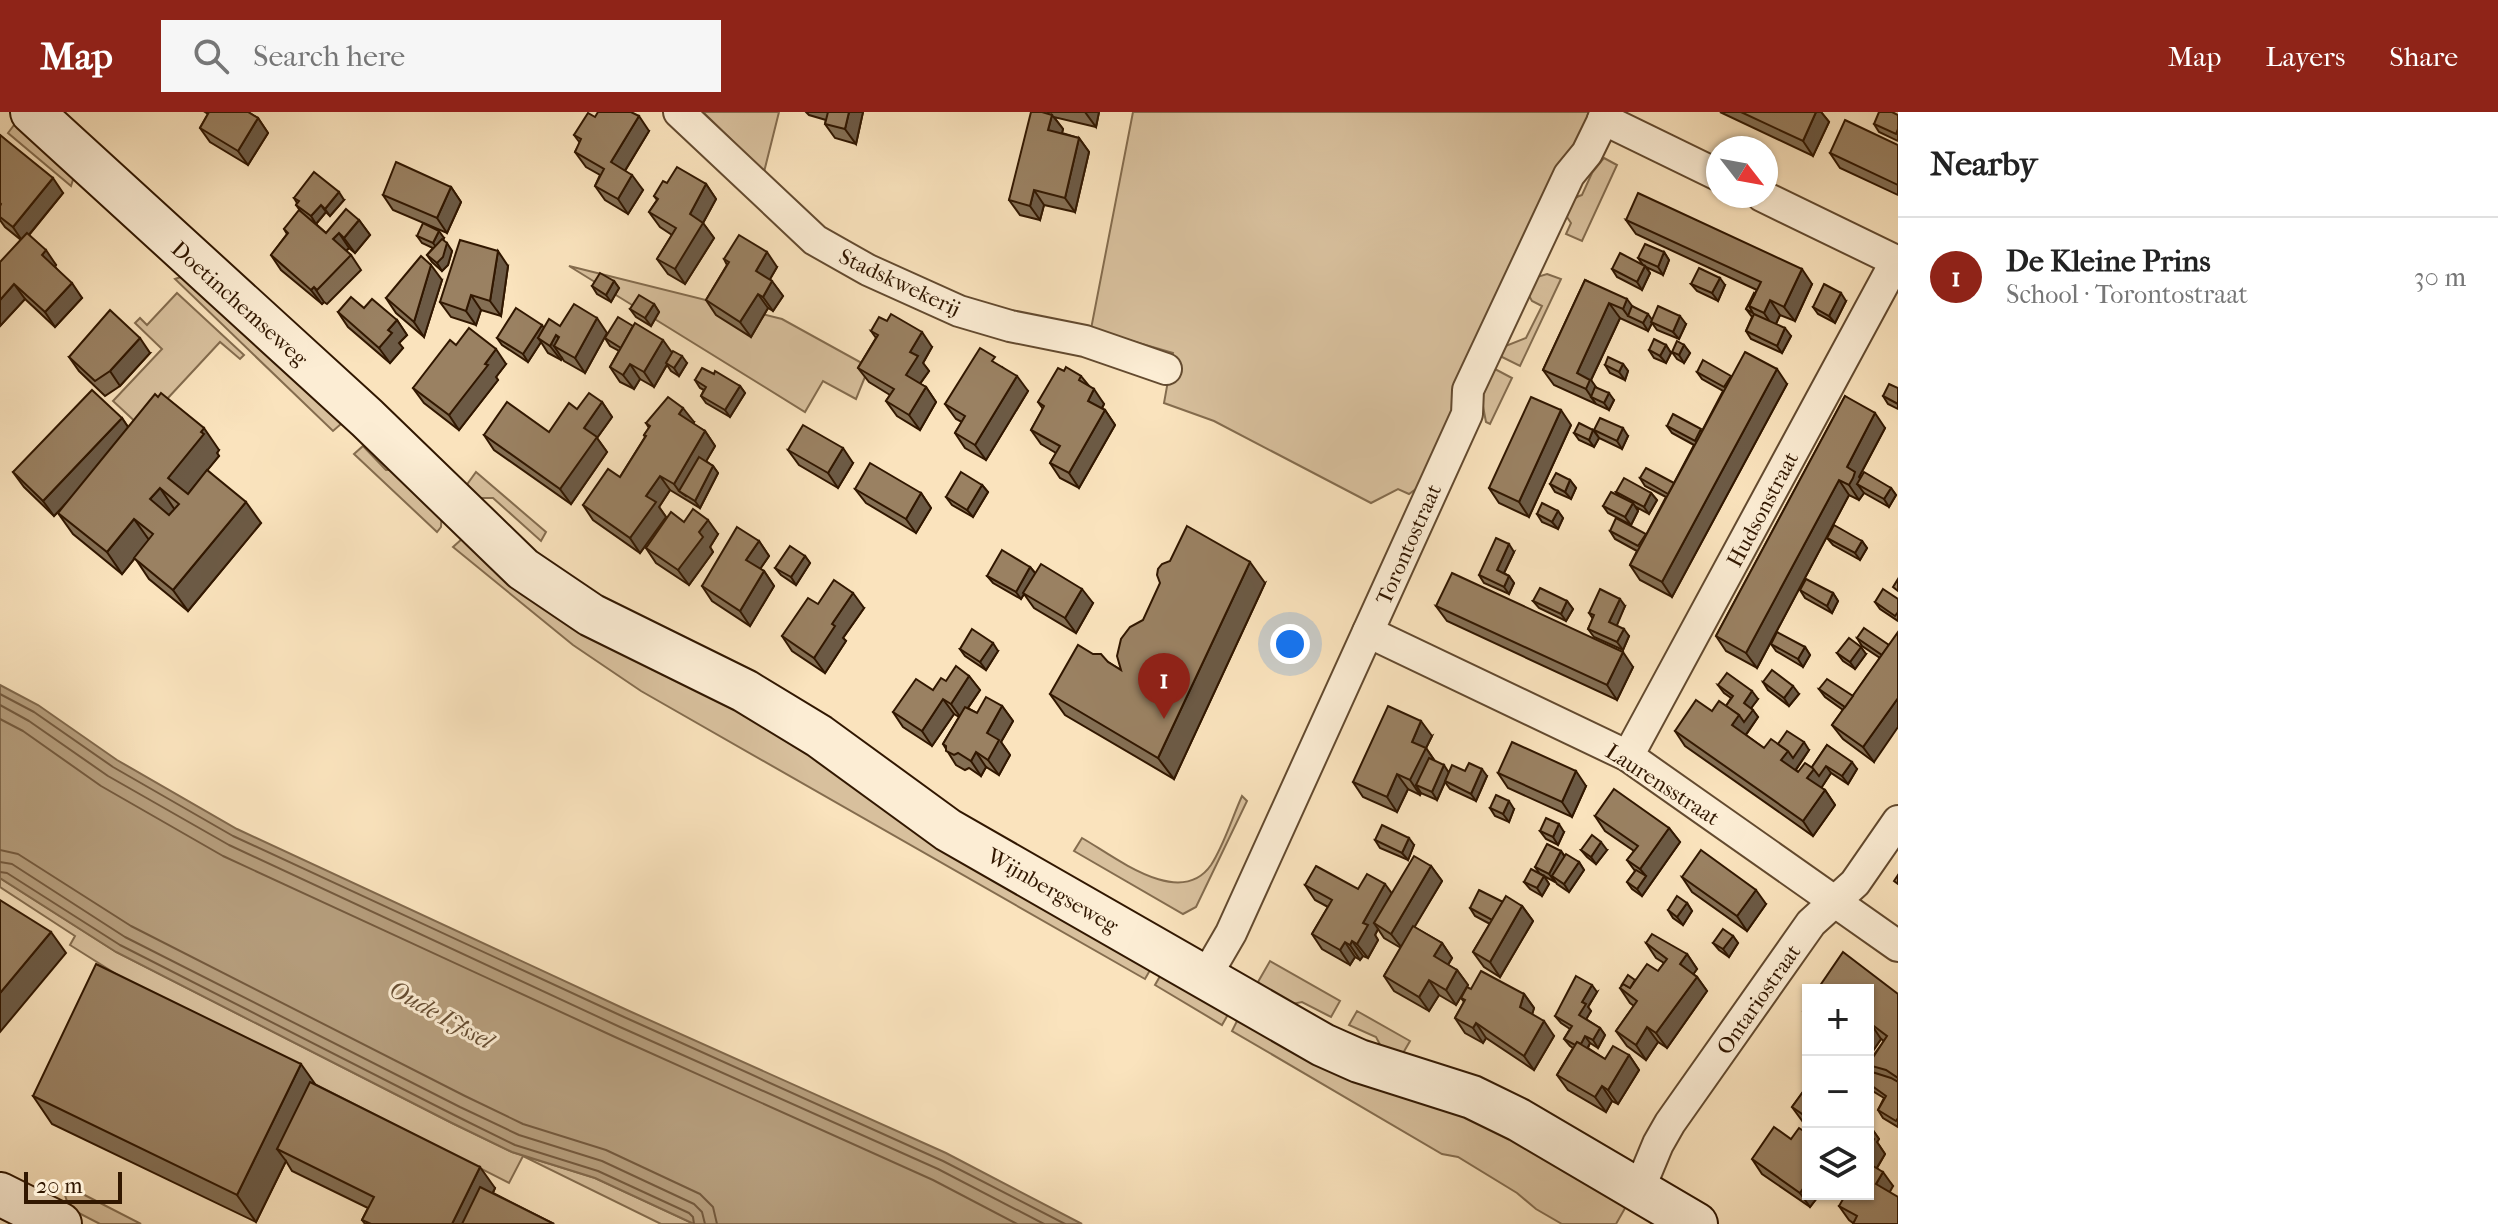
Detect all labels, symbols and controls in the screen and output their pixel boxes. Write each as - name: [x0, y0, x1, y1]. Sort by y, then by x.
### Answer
- search box: [161, 20, 721, 92]
- text: Map: [40, 34, 113, 79]
- icon: search: [189, 34, 233, 78]
- text: Search here: [253, 39, 405, 74]
- text: Map: [2168, 40, 2221, 73]
- text: Layers: [2265, 40, 2345, 73]
- text: Share: [2389, 40, 2458, 73]
- north arrow: [1706, 136, 1778, 208]
- text: Nearby: [1930, 144, 2037, 184]
- street label: Doetinchemseweg: [166, 236, 313, 372]
- street label: Stadskwekerij: [835, 243, 964, 322]
- text: De Kleine Prins: [2006, 244, 2211, 279]
- text: 1: [1951, 262, 1961, 293]
- text: 30 m: [2414, 262, 2466, 293]
- text: School · Torontostraat: [2006, 279, 2248, 310]
- street label: Hudsonstraat: [1722, 447, 1804, 572]
- street label: Torontostraat: [1371, 480, 1447, 609]
- your location: [1270, 624, 1310, 664]
- pin: 1: [1138, 653, 1190, 719]
- street label: Laurensstraat: [1601, 738, 1724, 831]
- street label: Wijnbergseweg: [981, 842, 1123, 939]
- street label: Ontariostraat: [1711, 939, 1806, 1060]
- water label: Oude IJssel: [384, 975, 501, 1057]
- map controls: [1802, 984, 1874, 1200]
- button: +: [1802, 984, 1874, 1056]
- button: −: [1802, 1056, 1874, 1128]
- button: layers: [1802, 1128, 1874, 1200]
- scale bar: [24, 1168, 122, 1204]
- text: 20 m: [36, 1173, 82, 1199]

